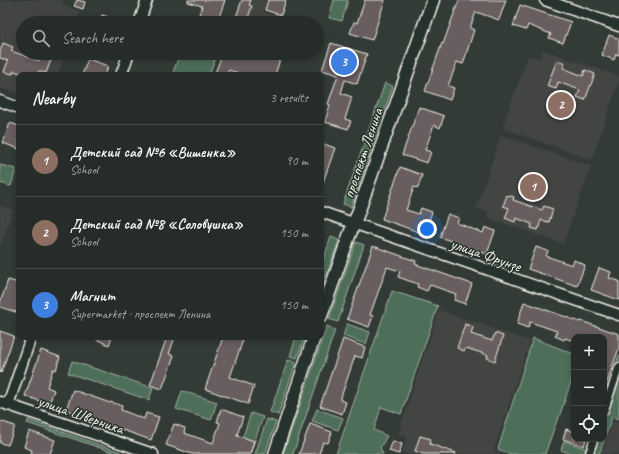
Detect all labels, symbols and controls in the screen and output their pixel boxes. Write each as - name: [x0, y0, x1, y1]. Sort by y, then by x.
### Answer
- search box: [16, 16, 324, 60]
- icon: search: [30, 27, 52, 49]
- text: Search here: [62, 29, 123, 48]
- pin: 3: [331, 47, 357, 77]
- text: Nearby: [32, 88, 75, 109]
- text: 3 results: [270, 90, 308, 106]
- pin: 2: [548, 90, 574, 120]
- street label: проспект Ленина: [338, 104, 388, 201]
- text: Детский сад №6 «Вишенка»: [70, 143, 236, 162]
- text: 1: [42, 153, 48, 169]
- text: 90 m: [286, 153, 308, 169]
- text: School: [70, 162, 98, 178]
- pin: 1: [520, 172, 546, 202]
- text: Детский сад №8 «Соловушка»: [70, 215, 243, 234]
- your location: [417, 219, 437, 239]
- text: 2: [42, 225, 48, 241]
- text: 150 m: [280, 225, 308, 241]
- street label: улица Фрунзе: [447, 233, 525, 277]
- text: School: [70, 234, 98, 250]
- text: Магнит: [70, 287, 115, 306]
- text: 3: [42, 297, 48, 313]
- text: 150 m: [280, 297, 308, 313]
- text: Supermarket · проспект Ленина: [70, 306, 210, 322]
- map controls: [571, 334, 607, 442]
- button: +: [571, 334, 607, 370]
- button: −: [571, 370, 607, 406]
- street label: улица Шверника: [34, 391, 128, 439]
- button: locate: [571, 406, 607, 442]

